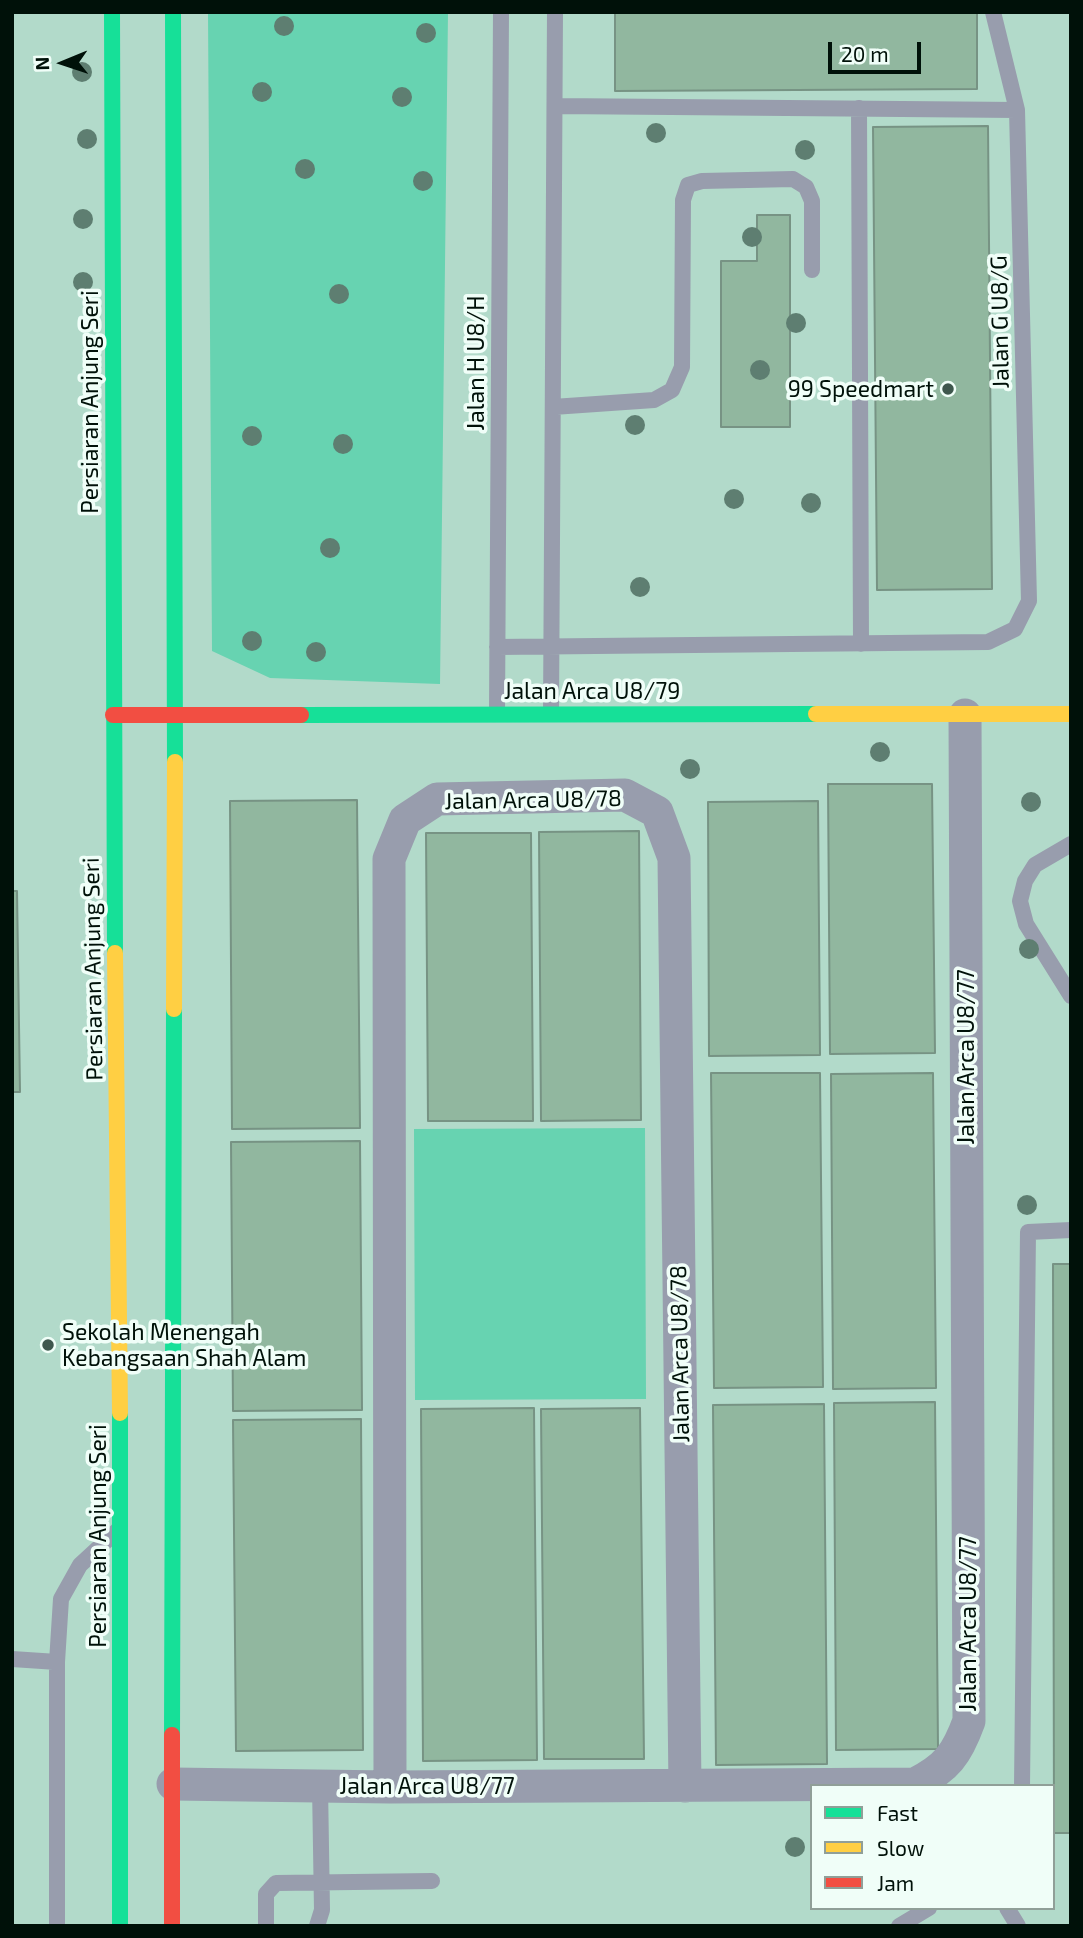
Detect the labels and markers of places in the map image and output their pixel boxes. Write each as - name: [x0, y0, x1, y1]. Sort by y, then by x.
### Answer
- place label: 99 Speedmart: [788, 375, 934, 403]
- marker: 99 Speedmart: [940, 381, 956, 397]
- place label: Sekolah Menengah Kebangsaan Shah Alam: [62, 1318, 306, 1372]
- marker: Sekolah Menengah Kebangsaan Shah Alam: [40, 1337, 56, 1353]

